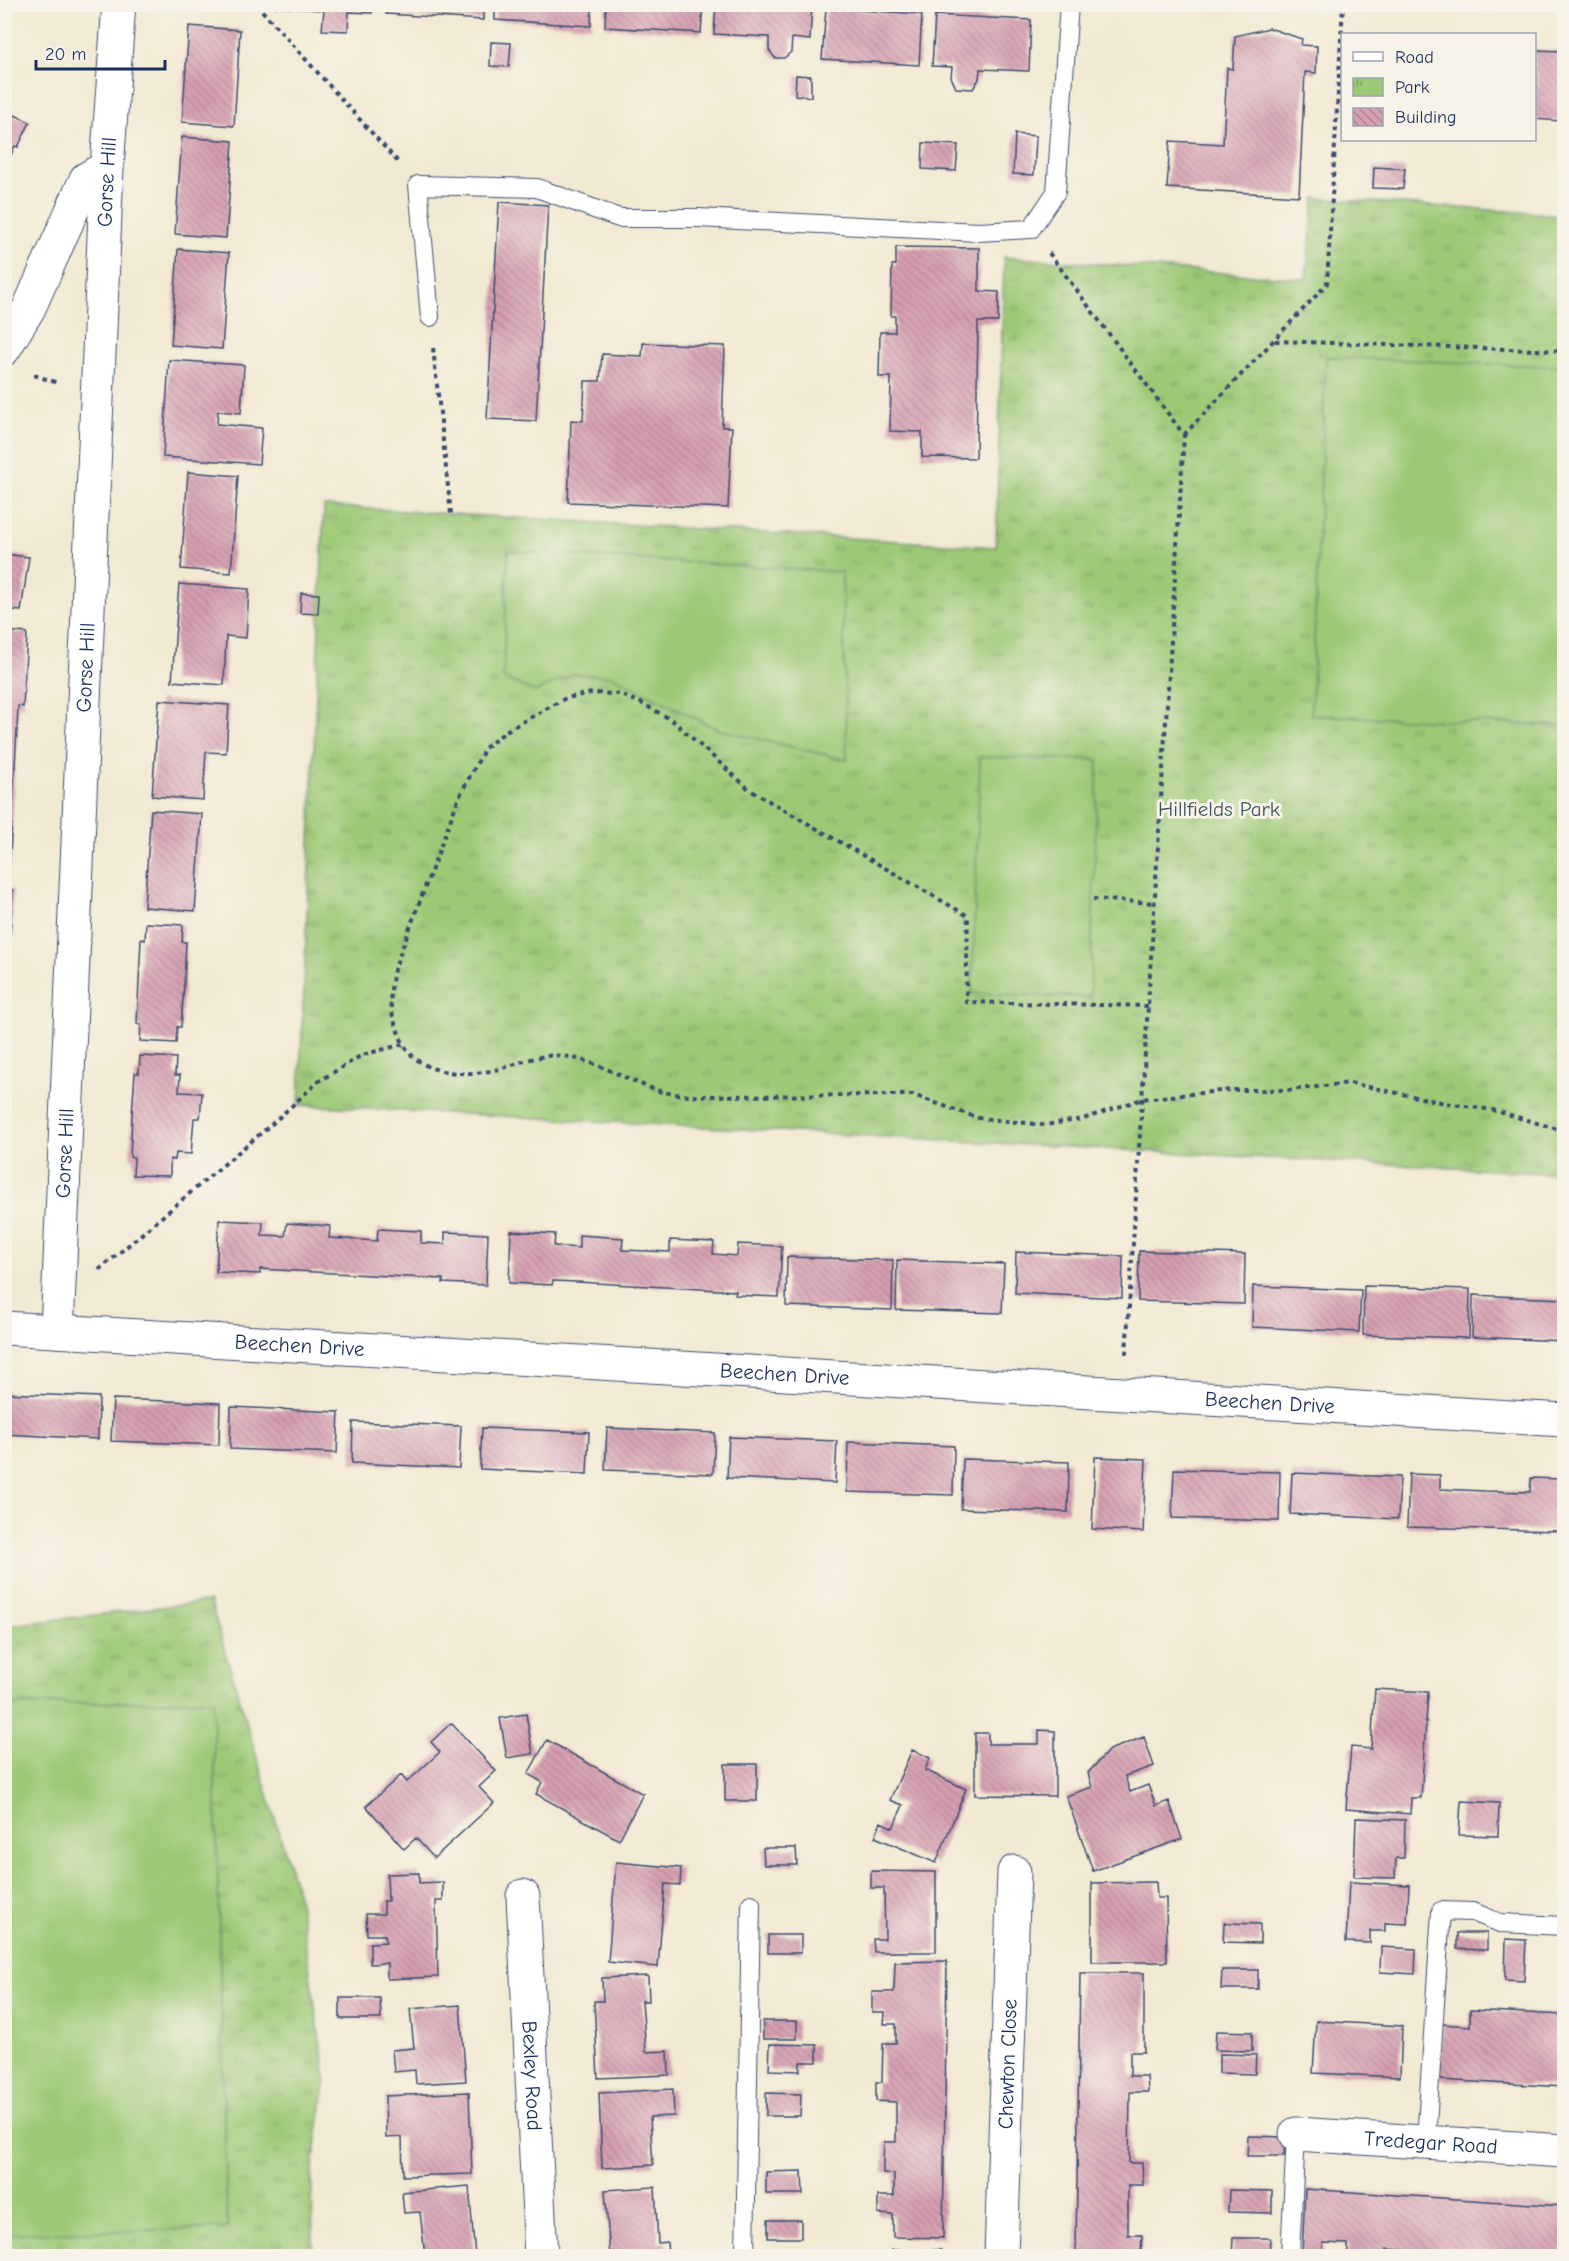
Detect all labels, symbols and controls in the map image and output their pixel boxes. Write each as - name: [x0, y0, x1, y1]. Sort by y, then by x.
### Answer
- scale bar: [36, 33, 165, 71]
- legend: [1341, 33, 1536, 141]
- text: 20 m: [45, 44, 86, 65]
- text: Road: [1395, 47, 1434, 68]
- text: Park: [1395, 77, 1430, 98]
- text: Building: [1395, 107, 1457, 128]
- street label: Gorse Hill: [92, 136, 121, 227]
- street label: Gorse Hill: [72, 622, 99, 713]
- park label: Hillfields Park: [1158, 797, 1280, 821]
- street label: Gorse Hill: [51, 1108, 79, 1199]
- street label: Beechen Drive: [234, 1330, 365, 1361]
- street label: Beechen Drive: [719, 1358, 850, 1390]
- street label: Beechen Drive: [1204, 1387, 1335, 1418]
- street label: Chewton Close: [993, 1999, 1022, 2130]
- street label: Bexley Road: [517, 2020, 547, 2132]
- street label: Tredegar Road: [1363, 2126, 1498, 2159]

